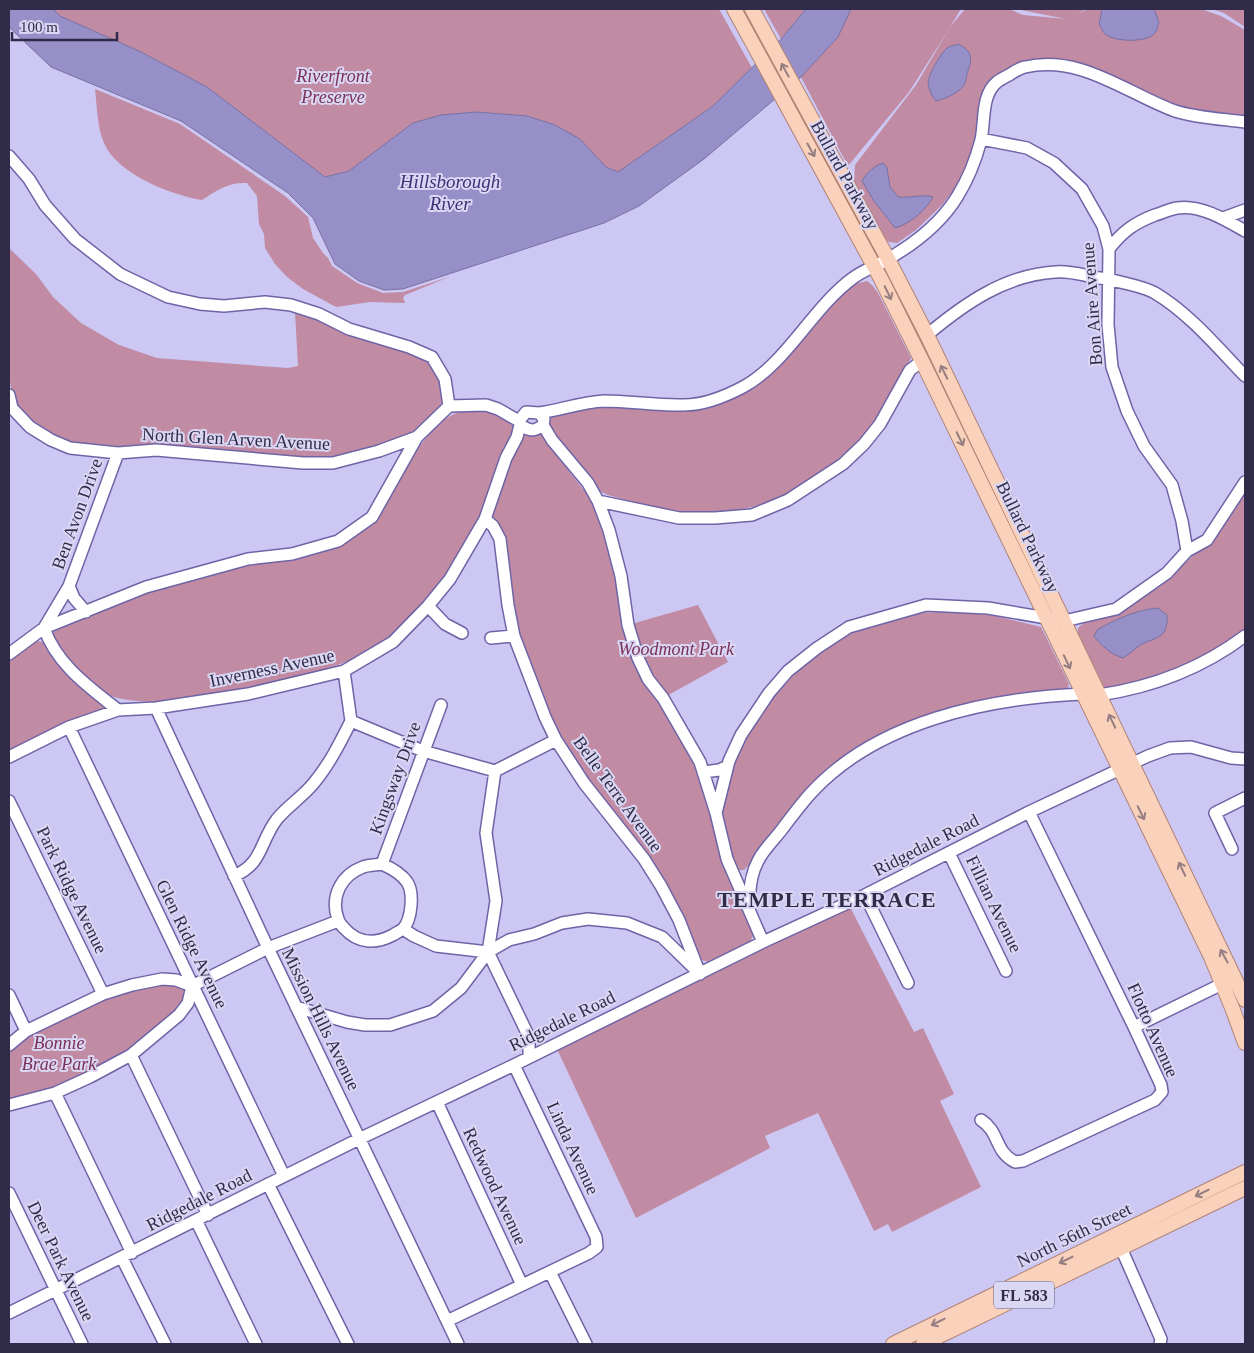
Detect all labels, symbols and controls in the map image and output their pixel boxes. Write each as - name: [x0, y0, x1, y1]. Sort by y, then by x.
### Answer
- scale bar: [12, 10, 118, 42]
- text: 100 m: [20, 19, 58, 35]
- one-way arrow: [780, 63, 789, 78]
- park label: Riverfront Preserve: [295, 66, 371, 107]
- street label: Bullard Parkway: [807, 117, 883, 233]
- one-way arrow: [806, 142, 816, 157]
- water label: Hillsborough River: [399, 171, 500, 214]
- street label: Bon Aire Avenue: [1078, 242, 1106, 366]
- one-way arrow: [884, 285, 893, 300]
- one-way arrow: [939, 364, 949, 379]
- street label: North Glen Arven Avenue: [142, 424, 330, 454]
- one-way arrow: [955, 431, 965, 446]
- street label: Ben Avon Drive: [48, 456, 106, 572]
- street label: Bullard Parkway: [992, 478, 1064, 596]
- park label: Woodmont Park: [618, 639, 735, 659]
- street label: Inverness Avenue: [208, 645, 336, 691]
- one-way arrow: [1063, 654, 1072, 669]
- one-way arrow: [1106, 714, 1116, 729]
- street label: Kingsway Drive: [365, 719, 425, 837]
- street label: Belle Terre Avenue: [569, 732, 667, 856]
- one-way arrow: [1137, 805, 1146, 820]
- street label: Ridgedale Road: [870, 810, 982, 880]
- street label: Park Ridge Avenue: [33, 823, 111, 957]
- street label: Fillian Avenue: [962, 852, 1026, 956]
- one-way arrow: [1177, 862, 1186, 877]
- street label: Glen Ridge Avenue: [152, 876, 232, 1012]
- district label: TEMPLE TERRACE: [717, 887, 937, 912]
- street label: Mission Hills Avenue: [278, 945, 364, 1093]
- one-way arrow: [1218, 949, 1228, 964]
- street label: Flotto Avenue: [1123, 980, 1183, 1080]
- street label: Ridgedale Road: [506, 987, 618, 1055]
- park label: Bonnie Brae Park: [22, 1033, 97, 1074]
- street label: Linda Avenue: [543, 1098, 603, 1198]
- street label: Redwood Avenue: [459, 1124, 531, 1248]
- street label: Ridgedale Road: [143, 1165, 255, 1235]
- one-way arrow: [1194, 1189, 1209, 1199]
- street label: Deer Park Avenue: [23, 1198, 99, 1324]
- street label: North 56th Street: [1013, 1199, 1135, 1271]
- one-way arrow: [1059, 1256, 1074, 1265]
- road number: FL 583: [994, 1282, 1054, 1308]
- one-way arrow: [931, 1317, 946, 1327]

